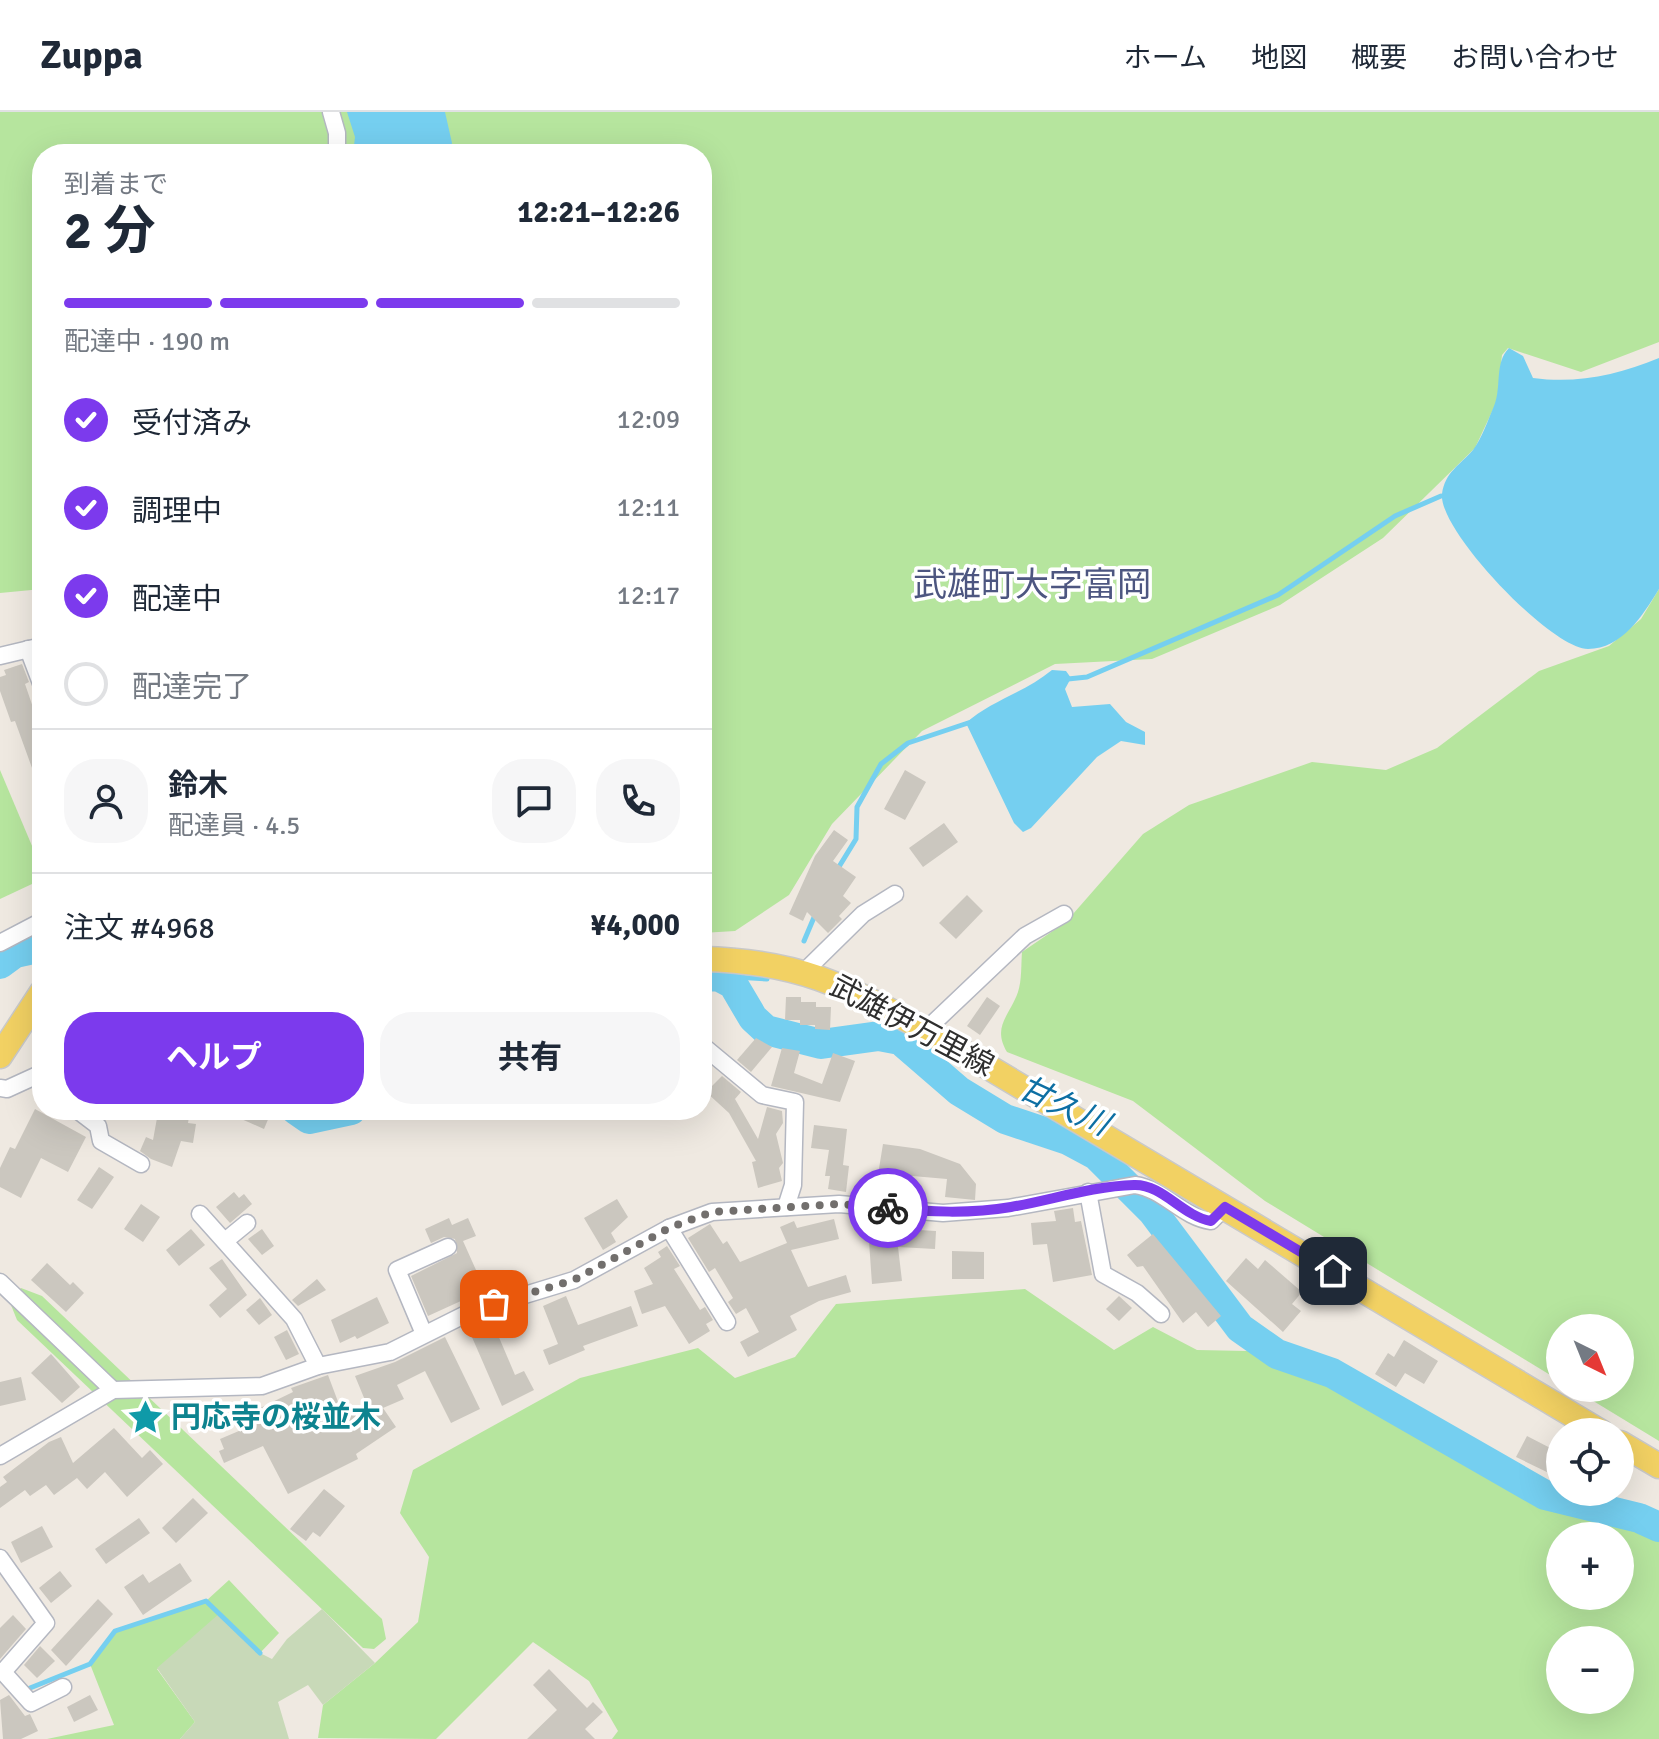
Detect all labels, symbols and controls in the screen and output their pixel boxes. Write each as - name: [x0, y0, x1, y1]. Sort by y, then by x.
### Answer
- text: Zuppa: [40, 32, 143, 79]
- text: ホーム: [1124, 41, 1207, 75]
- text: 地図: [1251, 41, 1307, 75]
- text: 概要: [1351, 41, 1407, 75]
- text: お問い合わせ: [1451, 41, 1619, 75]
- text: 到着まで: [64, 169, 168, 201]
- text: 12:21–12:26: [517, 194, 680, 231]
- text: 2 分: [64, 199, 156, 263]
- text: 配達中 · 190 m: [64, 326, 230, 358]
- icon: check: [64, 398, 108, 442]
- text: 12:09: [617, 404, 680, 436]
- text: 受付済み: [132, 405, 252, 442]
- icon: check: [64, 486, 108, 530]
- text: 12:11: [617, 492, 680, 524]
- text: 調理中: [132, 493, 222, 530]
- district label: 武雄町大字富岡: [913, 564, 1151, 606]
- icon: check: [64, 574, 108, 618]
- text: 12:17: [617, 580, 680, 612]
- text: 配達中: [132, 581, 222, 618]
- text: 配達完了: [132, 669, 252, 706]
- button: person: [64, 759, 148, 843]
- button: chat: [492, 759, 576, 843]
- button: phone: [596, 759, 680, 843]
- text: 鈴木: [168, 767, 228, 804]
- text: 配達員 · 4.5: [168, 810, 300, 842]
- text: ¥4,000: [590, 907, 680, 944]
- text: 注文 #4968: [64, 910, 215, 947]
- street label: 武雄伊万里線: [824, 967, 1000, 1085]
- button: ヘルプ: [64, 1012, 364, 1104]
- button: 共有: [380, 1012, 680, 1104]
- water label: 甘久川: [1012, 1068, 1118, 1145]
- courier: [848, 1168, 928, 1248]
- icon: bike: [866, 1186, 910, 1230]
- pin: [1299, 1237, 1367, 1305]
- icon: home: [1311, 1249, 1355, 1293]
- pin: [460, 1270, 528, 1338]
- icon: bag: [472, 1282, 516, 1326]
- north arrow: [1546, 1314, 1634, 1402]
- map controls: [1546, 1314, 1634, 1714]
- place icon: 円応寺の桜並木: [126, 1398, 164, 1436]
- place label: 円応寺の桜並木: [171, 1399, 381, 1436]
- button: locate: [1546, 1418, 1634, 1506]
- button: +: [1546, 1522, 1634, 1610]
- button: −: [1546, 1626, 1634, 1714]

